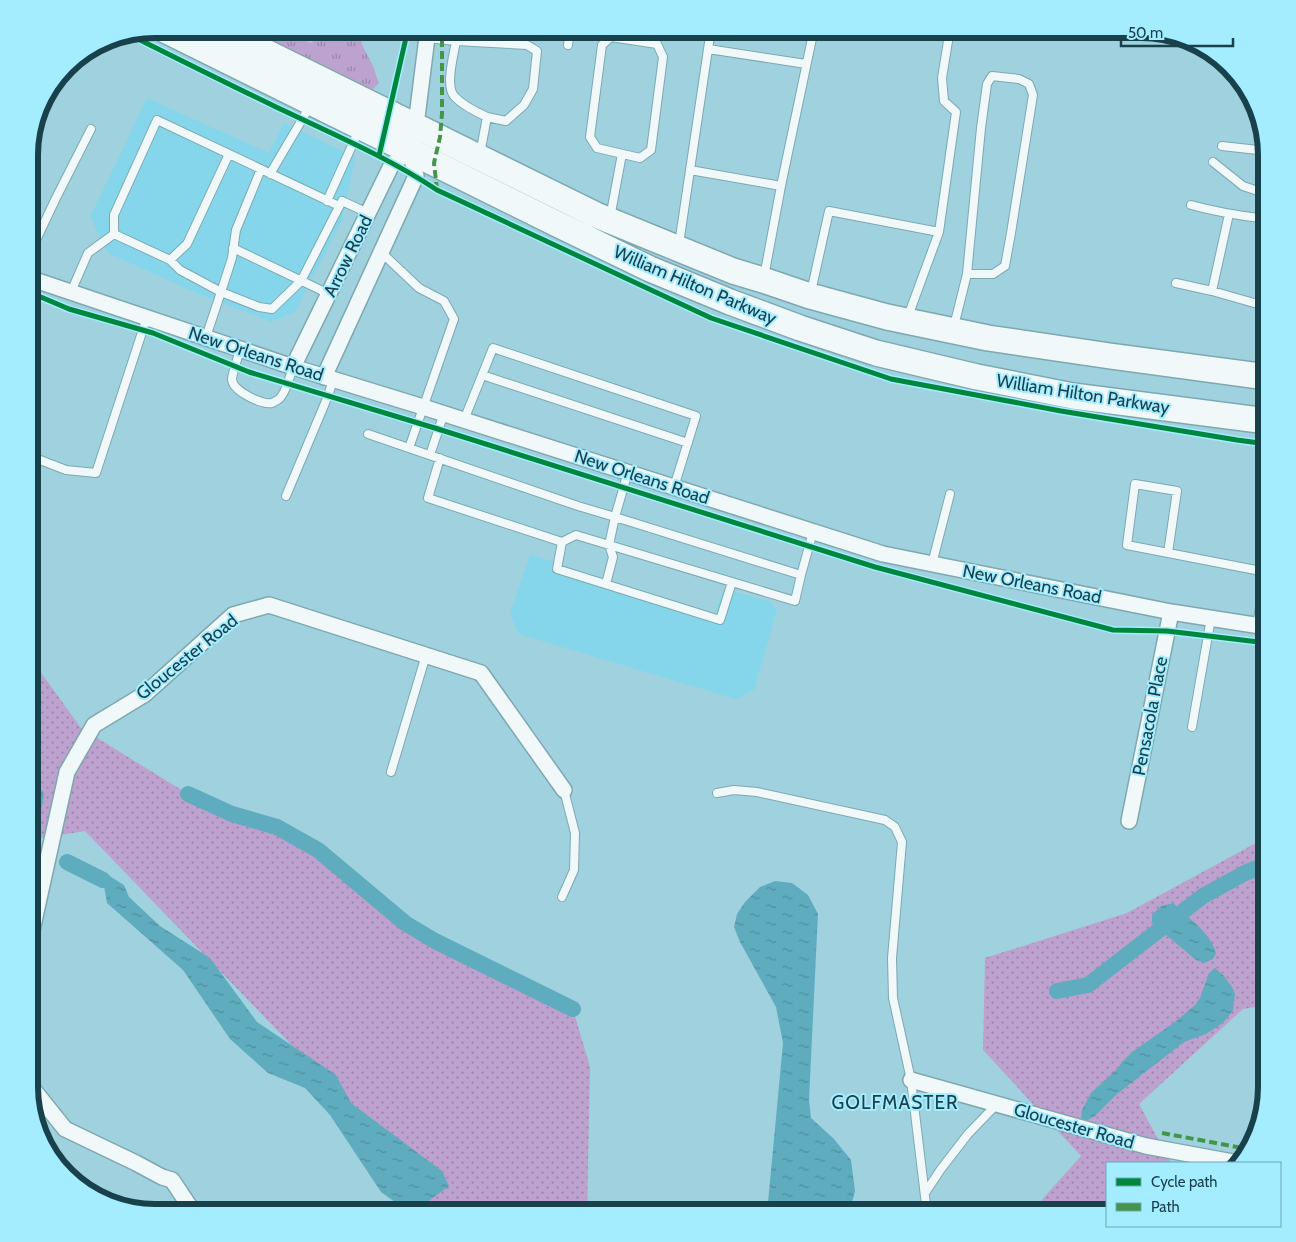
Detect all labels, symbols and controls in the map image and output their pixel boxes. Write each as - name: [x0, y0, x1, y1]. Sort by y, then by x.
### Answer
- scale bar: [1121, 15, 1234, 47]
- text: 50 m: [1128, 24, 1163, 42]
- street label: Arrow Road: [319, 212, 377, 300]
- street label: William Hilton Parkway: [610, 241, 780, 329]
- street label: New Orleans Road: [186, 322, 326, 386]
- street label: William Hilton Parkway: [995, 369, 1171, 419]
- street label: New Orleans Road: [572, 445, 712, 509]
- street label: New Orleans Road: [961, 560, 1103, 608]
- street label: Gloucester Road: [132, 609, 242, 705]
- street label: Pensacola Place: [1128, 655, 1172, 777]
- district label: GOLFMASTER: [832, 1091, 958, 1114]
- street label: Gloucester Road: [1011, 1098, 1137, 1154]
- legend: [1106, 1162, 1281, 1227]
- text: Cycle path: [1151, 1173, 1217, 1191]
- text: Path: [1151, 1198, 1180, 1216]

